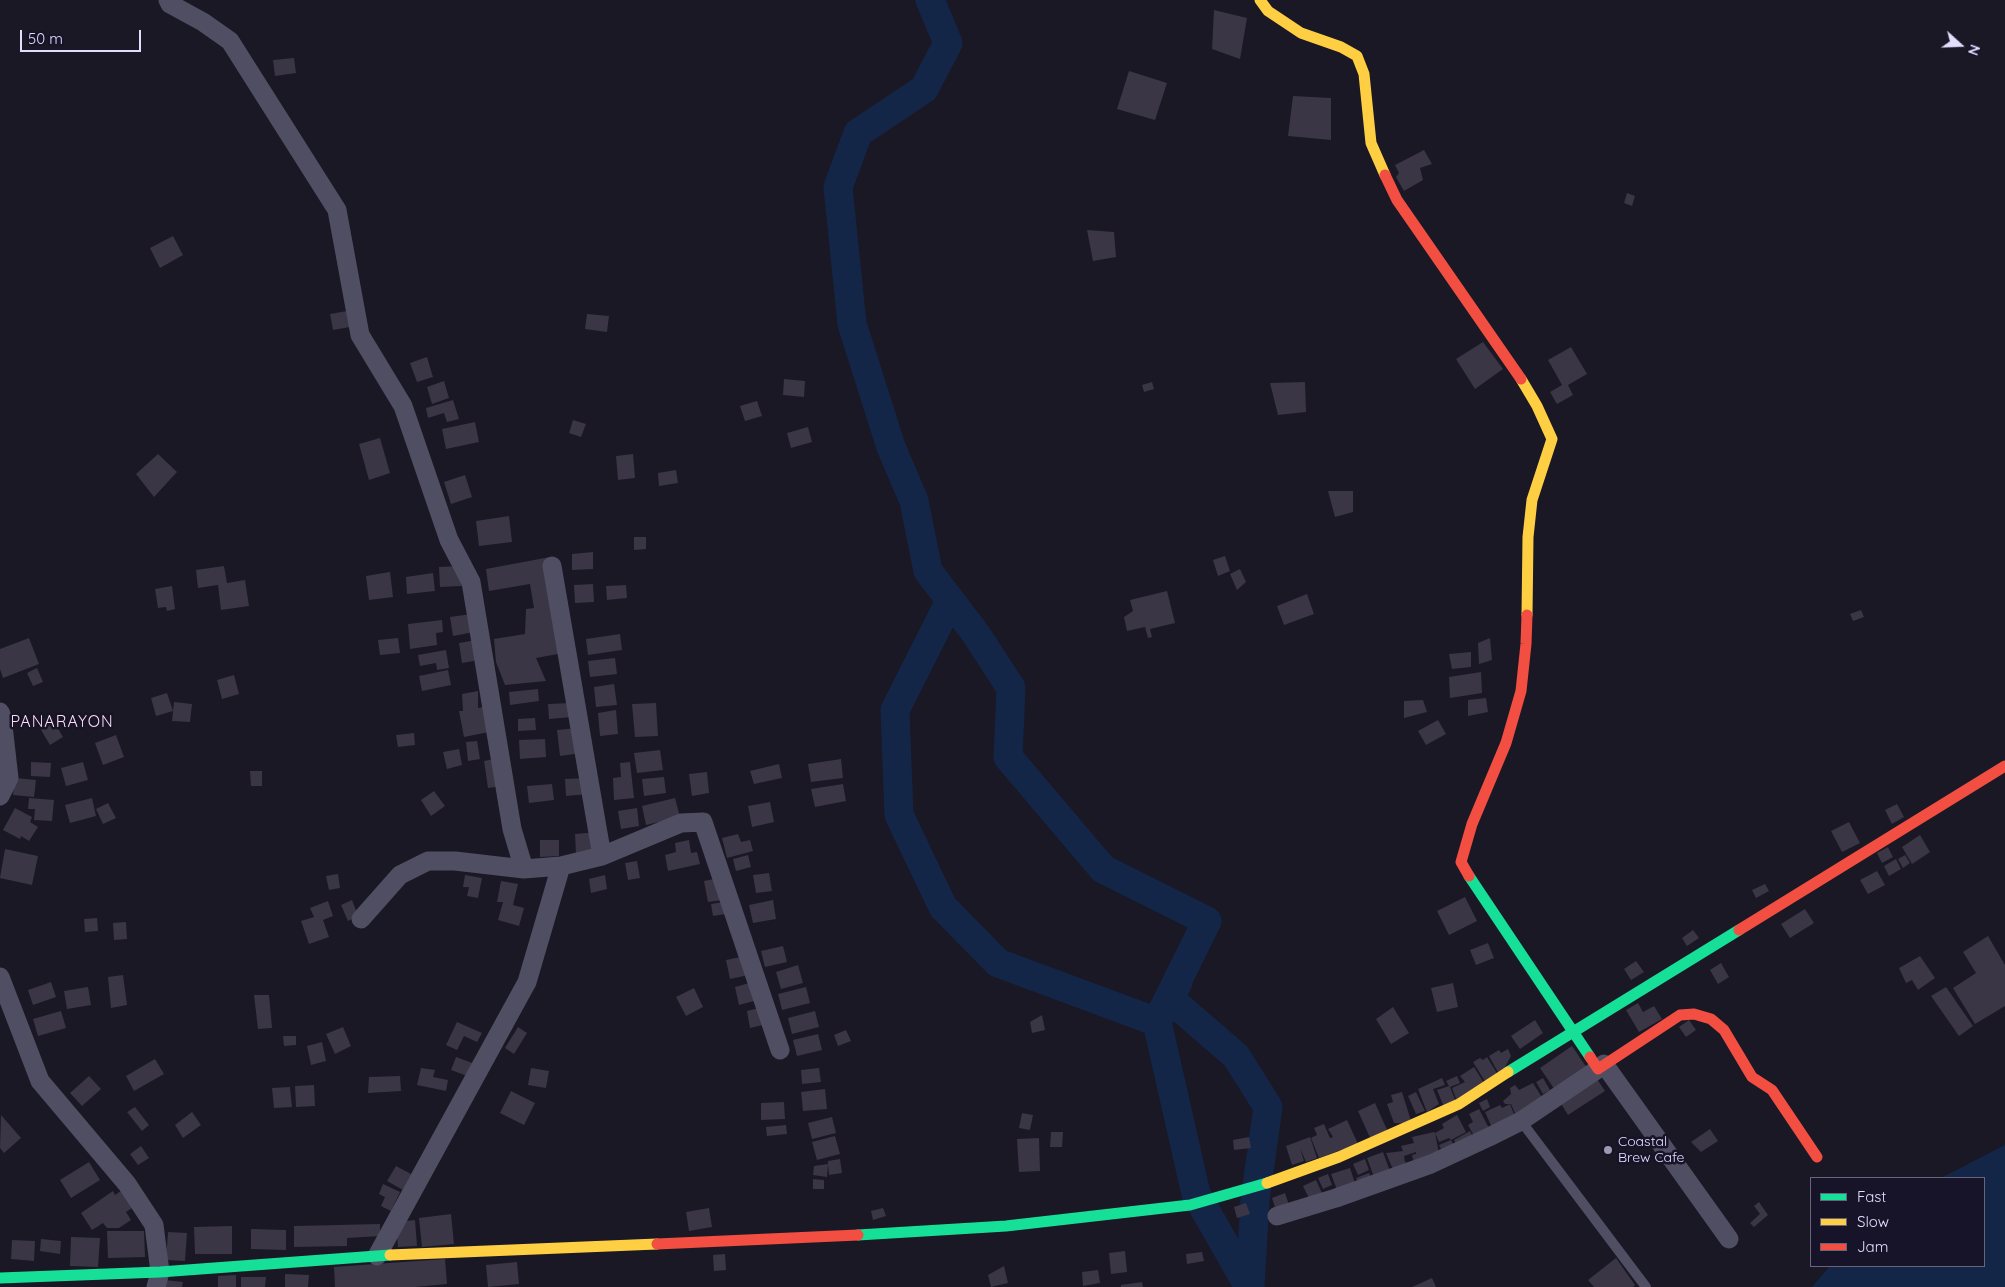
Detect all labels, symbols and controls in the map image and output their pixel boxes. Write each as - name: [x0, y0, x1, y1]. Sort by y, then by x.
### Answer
- scale bar: [22, 20, 144, 52]
- north arrow: [1935, 20, 1985, 70]
- text: 50 m: [28, 29, 63, 48]
- text: N: [1964, 42, 1984, 58]
- district label: PANARAYON: [9, 712, 115, 732]
- place label: Coastal Brew Cafe: [1618, 1134, 1685, 1166]
- marker: Coastal Brew Cafe: [1602, 1144, 1614, 1156]
- legend: [1810, 1177, 1985, 1267]
- text: Fast: [1857, 1187, 1886, 1206]
- text: Slow: [1857, 1212, 1889, 1231]
- text: Jam: [1857, 1237, 1888, 1256]

